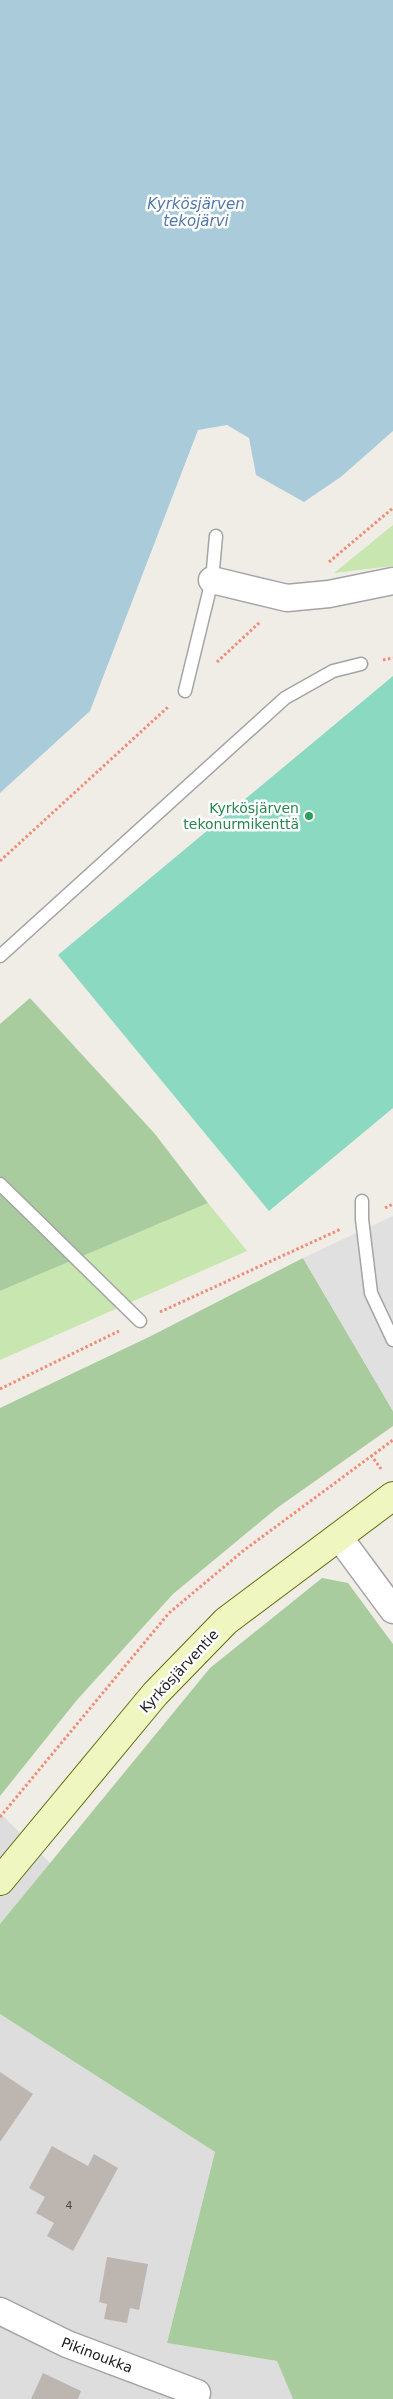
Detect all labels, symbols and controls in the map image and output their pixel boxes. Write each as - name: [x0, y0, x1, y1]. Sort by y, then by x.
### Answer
- water label: Kyrkösjärven tekojärvi: [147, 195, 245, 230]
- place label: Kyrkösjärven tekonurmikenttä: [183, 800, 299, 832]
- marker: Kyrkösjärven tekonurmikenttä: [303, 810, 315, 822]
- street label: Kyrkösjärventie: [136, 1626, 222, 1716]
- house number: 4: [66, 2199, 73, 2212]
- street label: Pikinoukka: [59, 2334, 135, 2376]

